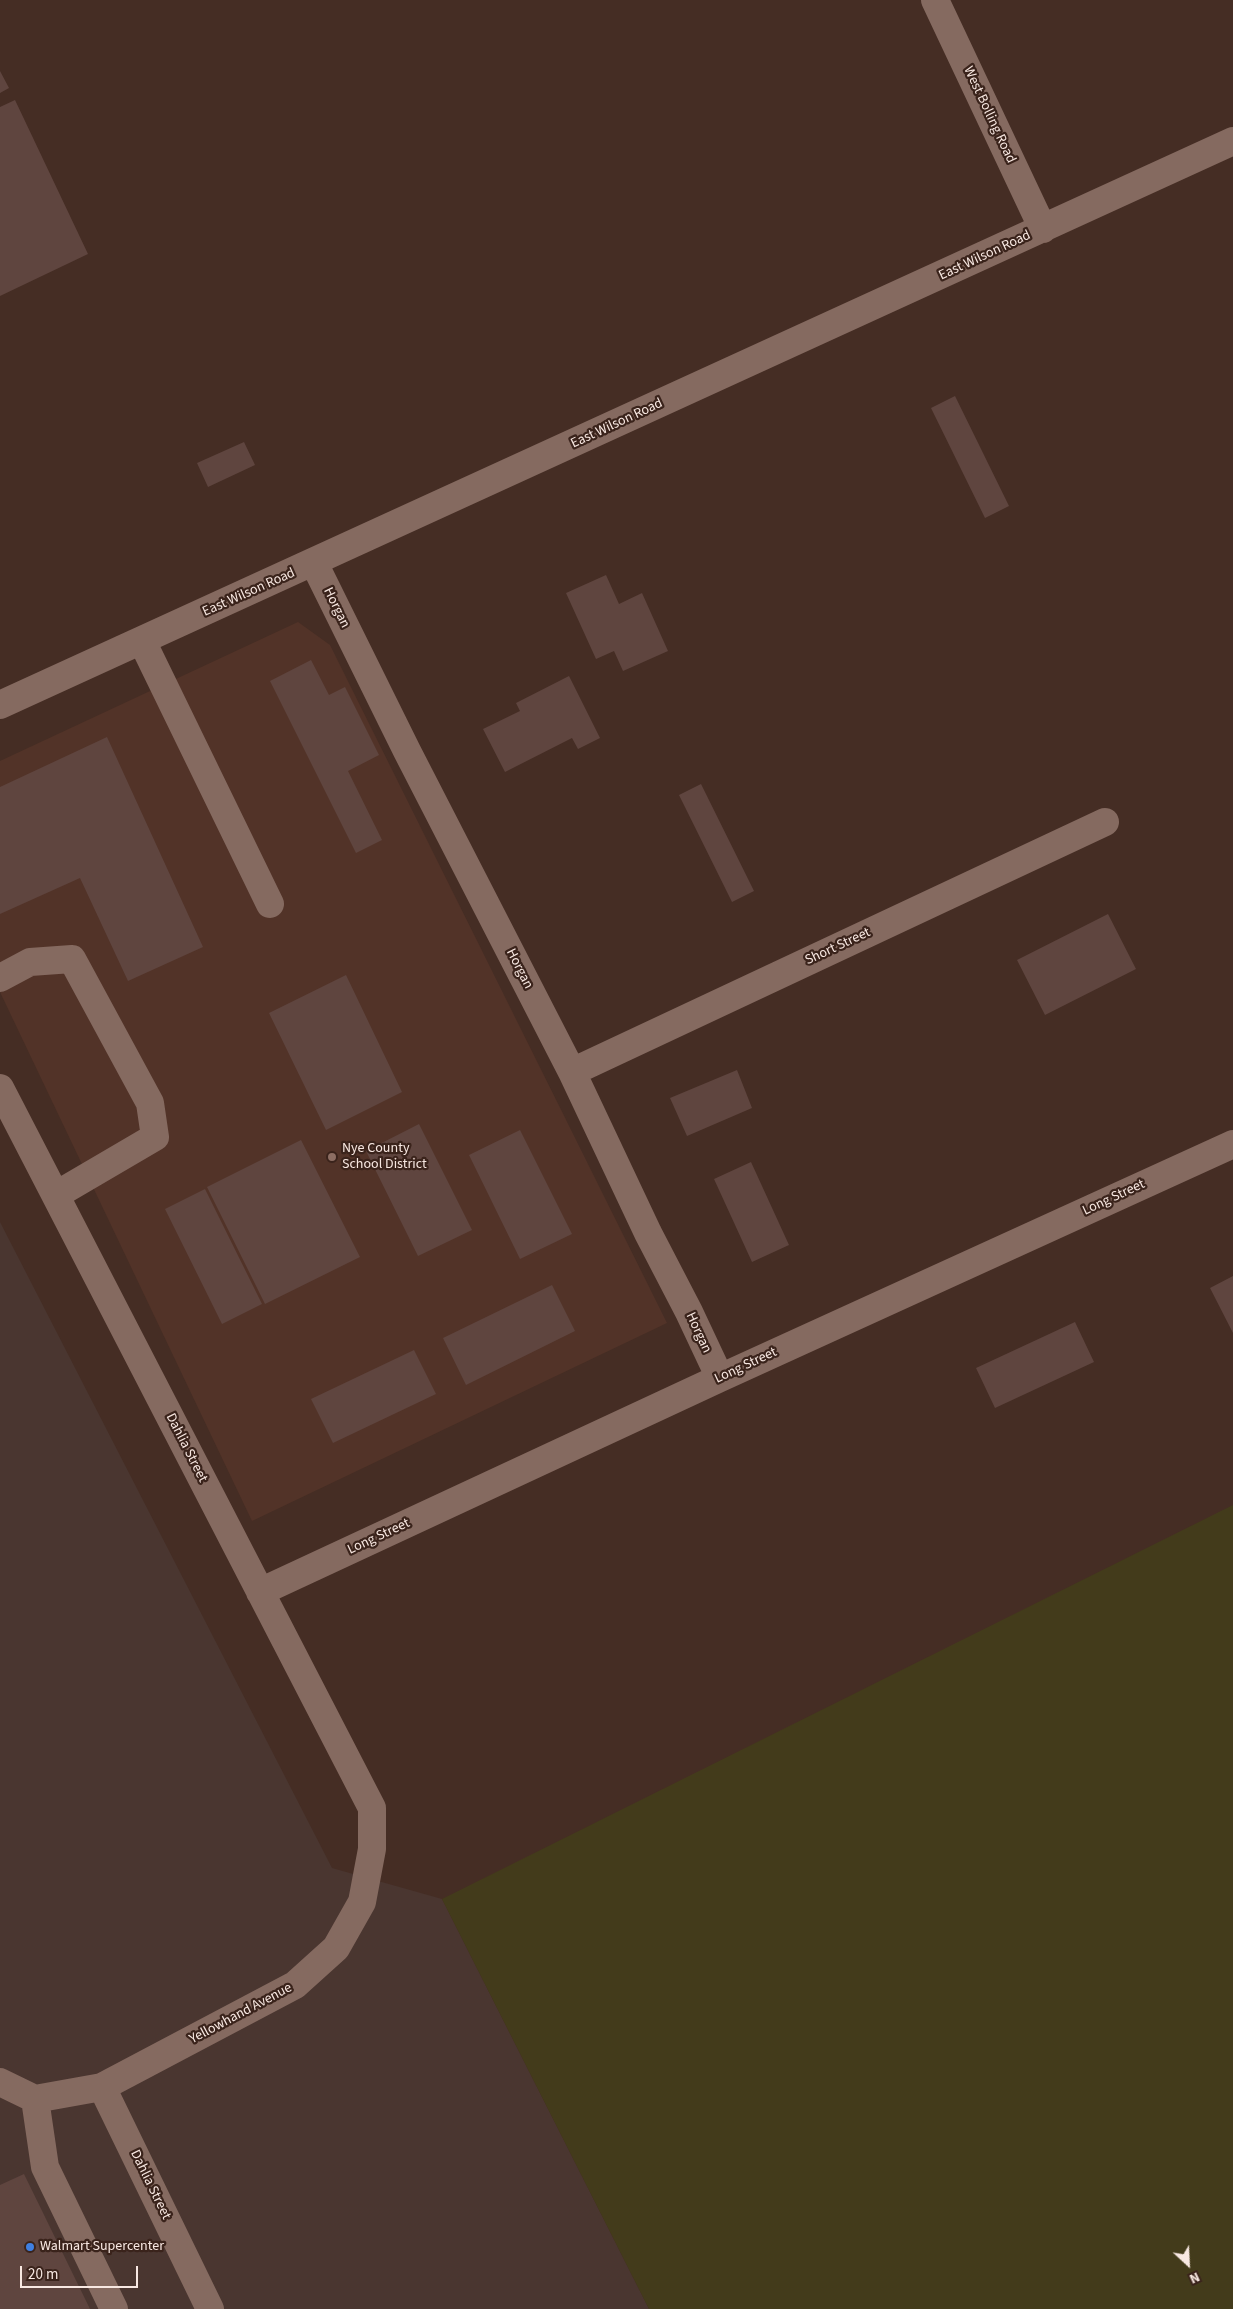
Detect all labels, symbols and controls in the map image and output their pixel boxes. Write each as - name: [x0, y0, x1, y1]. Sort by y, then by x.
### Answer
- street label: West Bolling Road: [959, 64, 1019, 166]
- street label: East Wilson Road: [936, 227, 1034, 285]
- street label: East Wilson Road: [568, 395, 666, 453]
- street label: East Wilson Road: [200, 565, 298, 621]
- street label: Horgan: [319, 585, 353, 631]
- street label: Short Street: [803, 925, 873, 969]
- street label: Horgan: [502, 946, 536, 992]
- place label: Nye County School District: [342, 1141, 427, 1174]
- marker: Nye County School District: [326, 1151, 338, 1163]
- street label: Long Street: [1080, 1176, 1148, 1220]
- street label: Horgan: [681, 1310, 715, 1356]
- street label: Long Street: [712, 1344, 780, 1388]
- street label: Dahlia Street: [161, 1411, 211, 1485]
- street label: Long Street: [345, 1515, 413, 1559]
- street label: Yellowhand Avenue: [187, 1980, 295, 2048]
- street label: Dahlia Street: [126, 2148, 174, 2222]
- place label: Walmart Supercenter: [40, 2239, 164, 2255]
- north arrow: [1163, 2239, 1213, 2289]
- marker: Walmart Supercenter: [24, 2241, 36, 2253]
- scale bar: [22, 2256, 140, 2288]
- text: 20 m: [28, 2264, 58, 2285]
- text: N: [1186, 2267, 1203, 2289]

